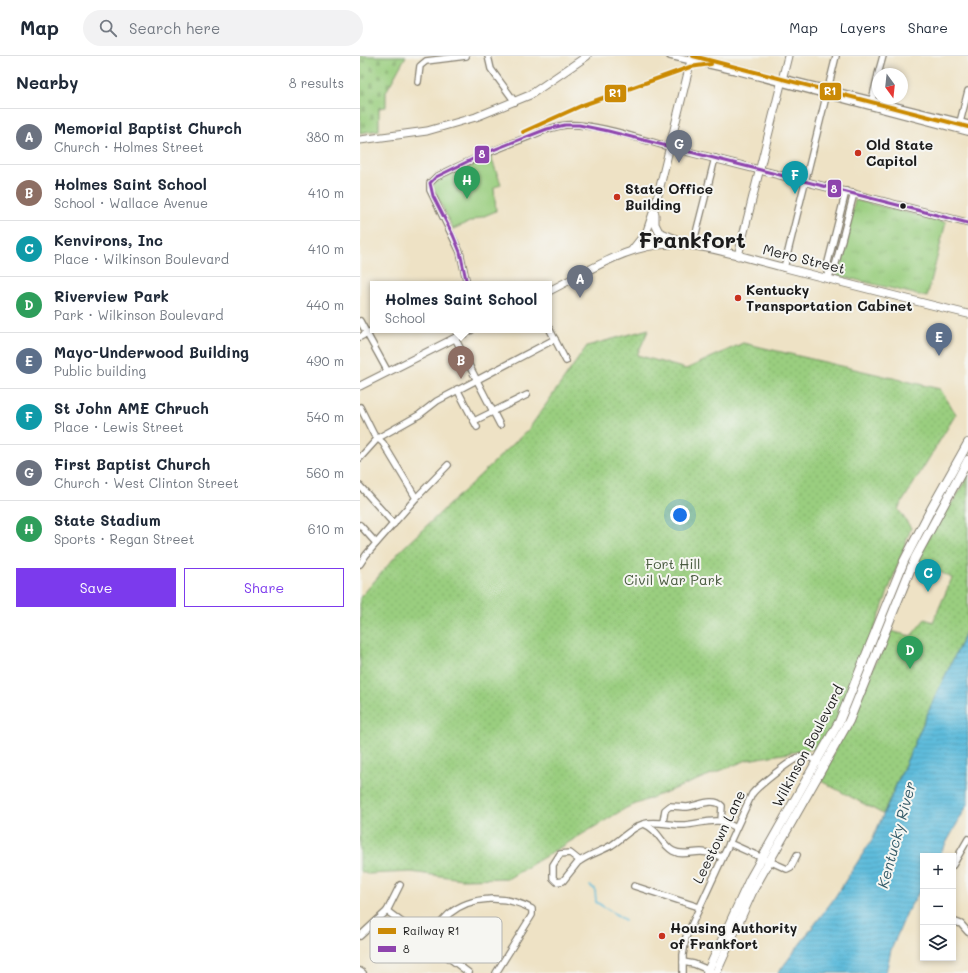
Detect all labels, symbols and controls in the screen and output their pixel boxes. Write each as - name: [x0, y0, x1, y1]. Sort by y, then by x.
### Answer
- search box: [83, 10, 363, 46]
- text: Map: [20, 15, 59, 40]
- icon: search: [97, 17, 119, 39]
- text: Search here: [129, 18, 220, 38]
- text: Map: [789, 18, 818, 37]
- text: Layers: [840, 18, 886, 37]
- text: Share: [908, 18, 948, 37]
- north arrow: [872, 68, 908, 104]
- text: Nearby: [16, 71, 78, 93]
- text: 8 results: [289, 74, 344, 91]
- line badge: R1: [819, 82, 842, 101]
- text: R1: [824, 83, 836, 98]
- line badge: R1: [604, 84, 627, 103]
- text: R1: [609, 85, 621, 100]
- text: Memorial Baptist Church: [54, 118, 242, 138]
- text: A: [24, 128, 34, 145]
- text: 380 m: [306, 128, 344, 145]
- pin: G: [666, 130, 692, 163]
- place label: Old State Capitol: [866, 135, 933, 170]
- text: Church · Holmes Street: [54, 138, 204, 155]
- line badge: 8: [474, 145, 490, 164]
- text: 8: [479, 146, 486, 161]
- marker: Old State Capitol: [853, 148, 863, 158]
- pin: F: [782, 161, 808, 194]
- pin: H: [454, 166, 480, 199]
- text: Holmes Saint School: [54, 174, 207, 194]
- place label: State Office Building: [625, 179, 713, 214]
- line badge: 8: [827, 179, 842, 198]
- text: 8: [831, 181, 838, 196]
- text: B: [25, 184, 33, 201]
- text: 410 m: [308, 184, 344, 201]
- marker: State Office Building: [612, 192, 622, 202]
- text: School · Wallace Avenue: [54, 194, 208, 211]
- unlabelled marker: [898, 201, 908, 211]
- district label: Frankfort: [638, 225, 746, 254]
- text: Kenvirons, Inc: [54, 230, 163, 250]
- street label: Mero Street: [761, 239, 847, 278]
- text: C: [24, 240, 34, 257]
- text: 410 m: [308, 240, 344, 257]
- text: Place · Wilkinson Boulevard: [54, 250, 229, 267]
- pin: A: [567, 265, 593, 298]
- place label: Kentucky Transportation Cabinet: [746, 280, 912, 315]
- popup: [370, 281, 552, 333]
- text: Riverview Park: [54, 286, 169, 306]
- text: Holmes Saint School: [385, 289, 537, 309]
- marker: Kentucky Transportation Cabinet: [733, 293, 743, 303]
- text: D: [24, 296, 34, 313]
- text: 440 m: [306, 296, 344, 313]
- text: Park · Wilkinson Boulevard: [54, 306, 224, 323]
- text: School: [385, 309, 426, 326]
- pin: E: [926, 323, 952, 356]
- text: Mayo-Underwood Building: [54, 342, 249, 362]
- pin: B: [448, 346, 474, 379]
- text: E: [25, 352, 33, 369]
- text: 490 m: [306, 352, 344, 369]
- text: Public building: [54, 362, 146, 379]
- text: St John AME Chruch: [54, 398, 209, 418]
- text: F: [25, 408, 33, 425]
- text: 540 m: [306, 408, 344, 425]
- text: Place · Lewis Street: [54, 418, 184, 435]
- text: First Baptist Church: [54, 454, 210, 474]
- text: G: [24, 464, 34, 481]
- text: 560 m: [306, 464, 344, 481]
- text: Church · West Clinton Street: [54, 474, 239, 491]
- your location: [670, 505, 690, 525]
- text: State Stadium: [54, 510, 161, 530]
- text: H: [24, 520, 34, 537]
- text: 610 m: [308, 520, 344, 537]
- text: Sports · Regan Street: [54, 530, 194, 547]
- park label: Fort Hill Civil War Park: [624, 554, 722, 589]
- pin: C: [915, 559, 941, 592]
- button: Save: [16, 568, 176, 607]
- button: Share: [184, 568, 344, 607]
- pin: D: [897, 636, 923, 669]
- street label: Wilkinson Boulevard: [767, 681, 848, 810]
- water label: Kentucky River: [872, 779, 920, 890]
- street label: Leestown Lane: [688, 787, 749, 887]
- map controls: [920, 853, 956, 961]
- button: +: [920, 853, 956, 889]
- button: −: [920, 889, 956, 925]
- legend: [370, 917, 502, 963]
- place label: Housing Authority of Frankfort: [670, 918, 798, 953]
- text: Railway R1: [403, 923, 460, 938]
- button: layers: [920, 925, 956, 961]
- marker: Housing Authority of Frankfort: [657, 931, 667, 941]
- text: 8: [403, 941, 410, 956]

